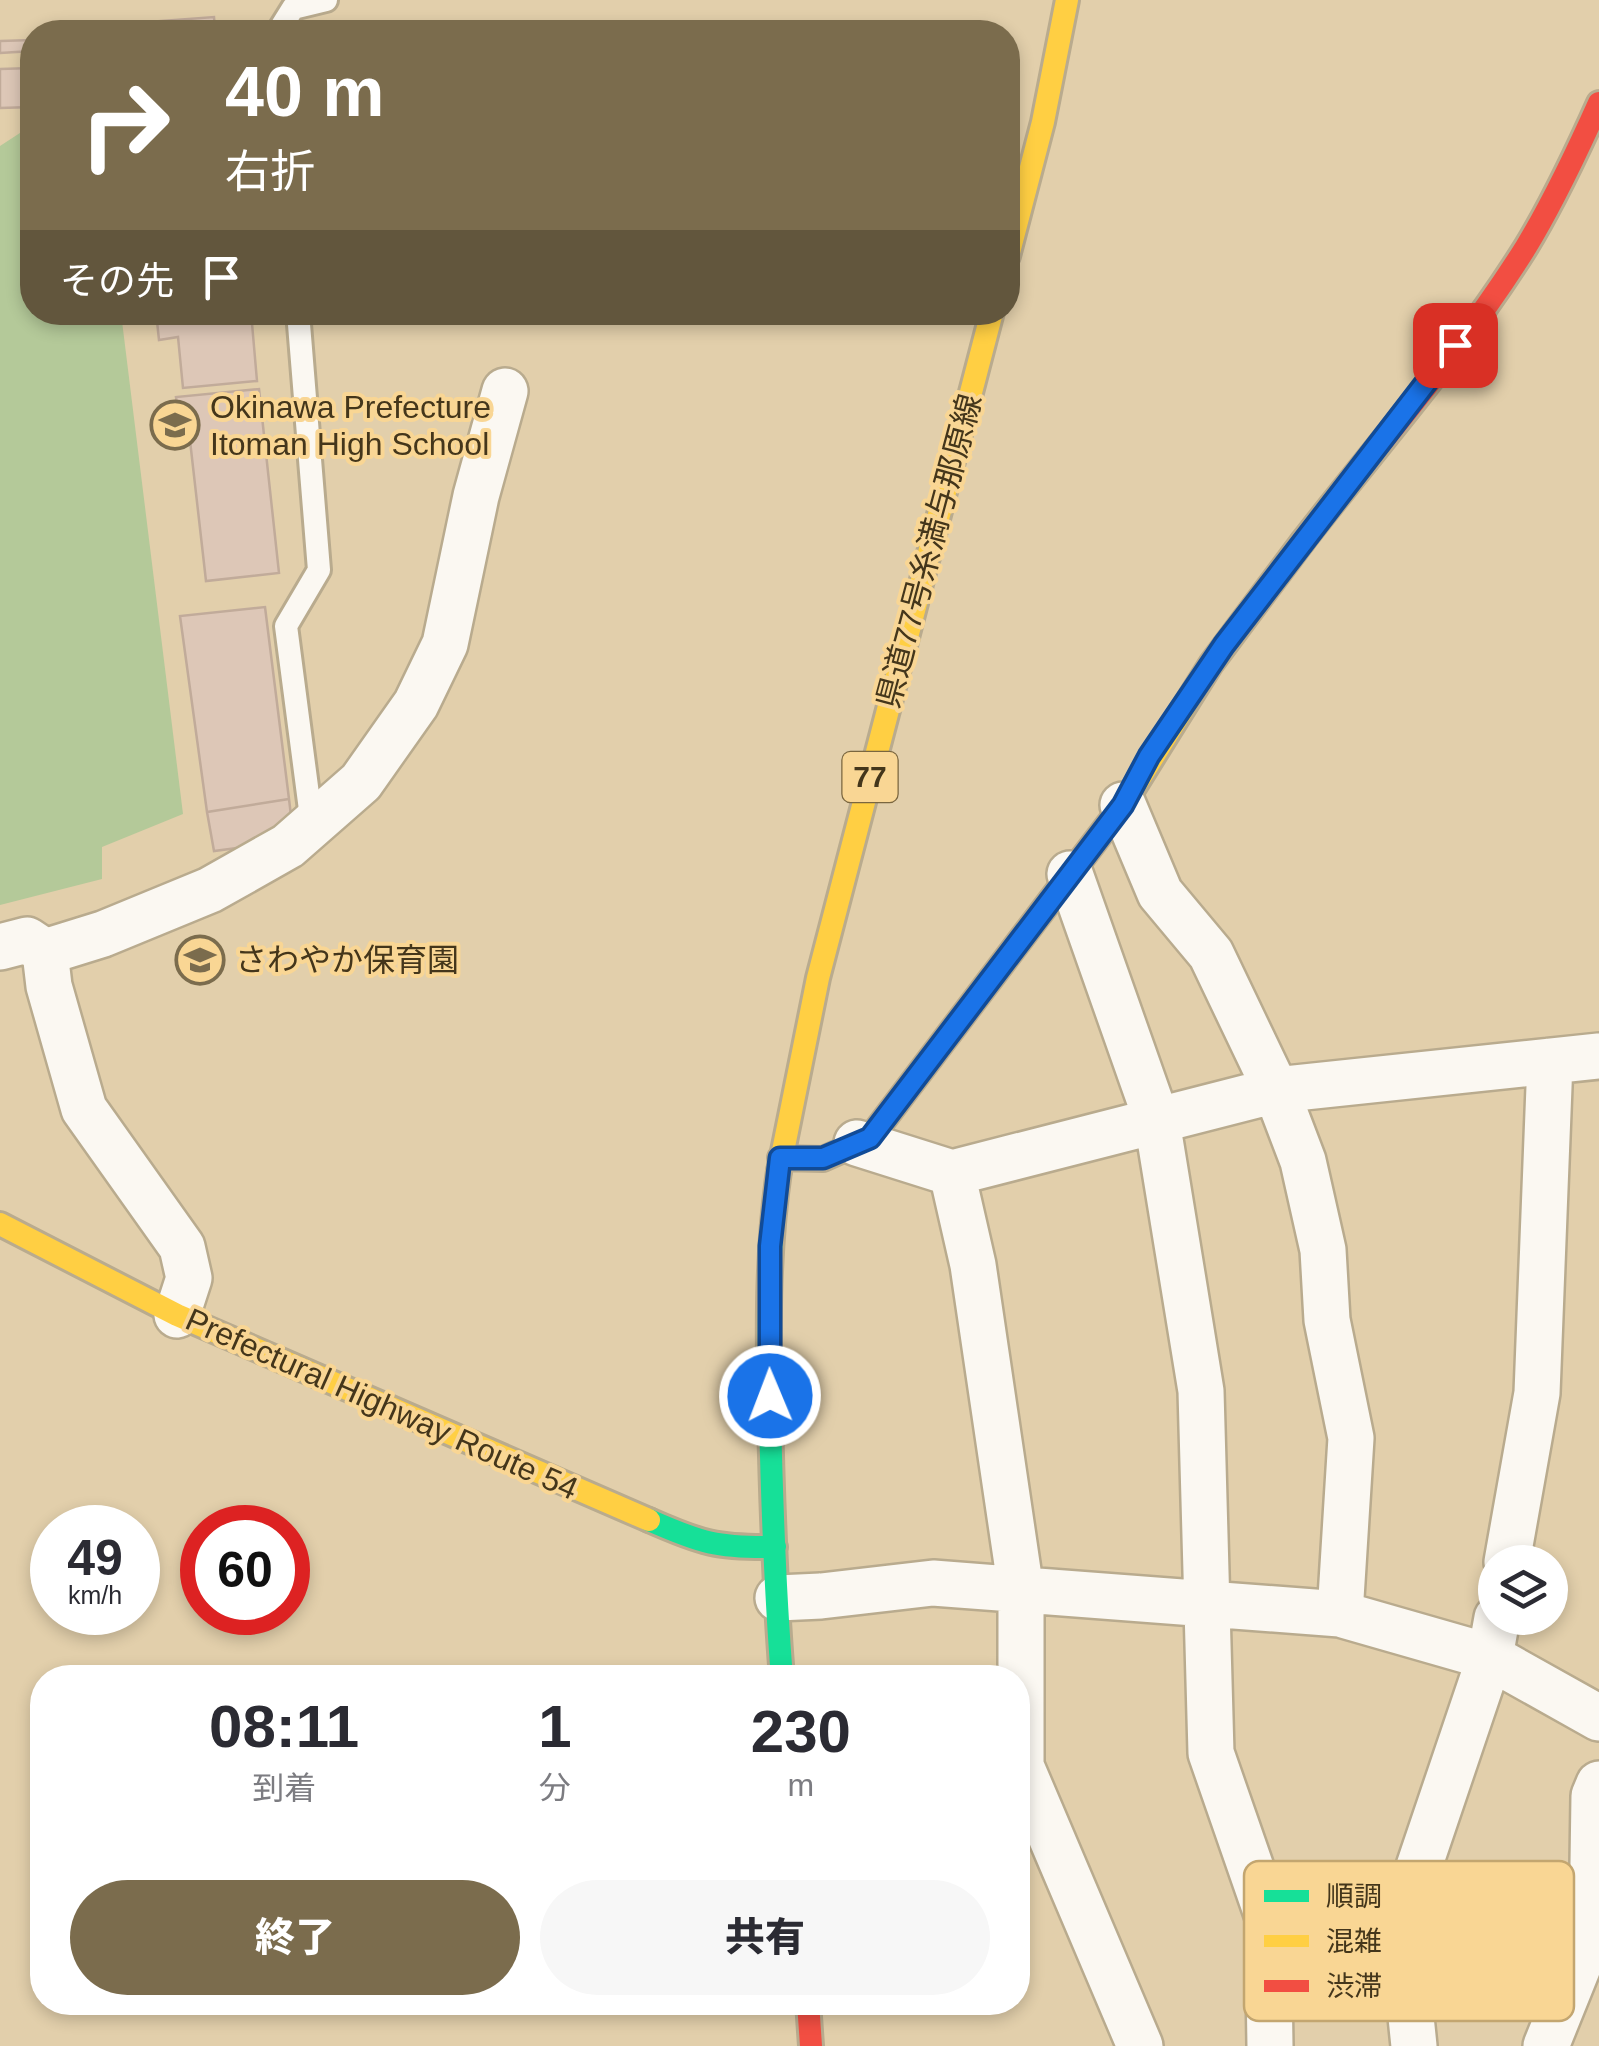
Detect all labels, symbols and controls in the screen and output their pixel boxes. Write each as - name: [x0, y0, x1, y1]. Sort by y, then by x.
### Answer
- text: 40 m: [225, 53, 385, 131]
- icon: right: [60, 60, 190, 190]
- text: 右折: [225, 146, 315, 197]
- icon: arrive: [194, 250, 249, 305]
- text: その先: [60, 260, 174, 302]
- pin: [1413, 303, 1498, 388]
- icon: arrive: [1428, 318, 1483, 373]
- place label: Okinawa Prefecture Itoman High School: [210, 389, 491, 462]
- street label: 県道77号糸満与那原線: [870, 390, 988, 712]
- school or university icon: Okinawa Prefecture Itoman High School: [149, 399, 201, 451]
- road number: 77: [842, 752, 898, 802]
- school or university icon: さわやか保育園: [174, 934, 226, 986]
- place label: さわやか保育園: [235, 942, 459, 978]
- street label: Prefectural Highway Route 54: [181, 1301, 583, 1507]
- position arrow: [718, 1344, 822, 1448]
- speed limit sign: 60: [180, 1505, 310, 1635]
- text: 49: [67, 1530, 123, 1586]
- map controls: [1478, 1545, 1568, 1635]
- button: layers: [1478, 1545, 1568, 1635]
- text: km/h: [68, 1581, 122, 1609]
- text: 08:11: [209, 1693, 359, 1760]
- text: 1: [538, 1693, 572, 1760]
- text: 230: [751, 1698, 851, 1765]
- text: m: [787, 1767, 814, 1803]
- text: 到着: [252, 1770, 316, 1806]
- text: 分: [539, 1770, 571, 1806]
- legend: [1244, 1861, 1574, 2021]
- button: 終了: [70, 1880, 520, 1995]
- button: 共有: [540, 1880, 990, 1995]
- text: 順調: [1326, 1881, 1382, 1912]
- text: 混雑: [1326, 1926, 1382, 1957]
- text: 渋滞: [1326, 1971, 1382, 2002]

